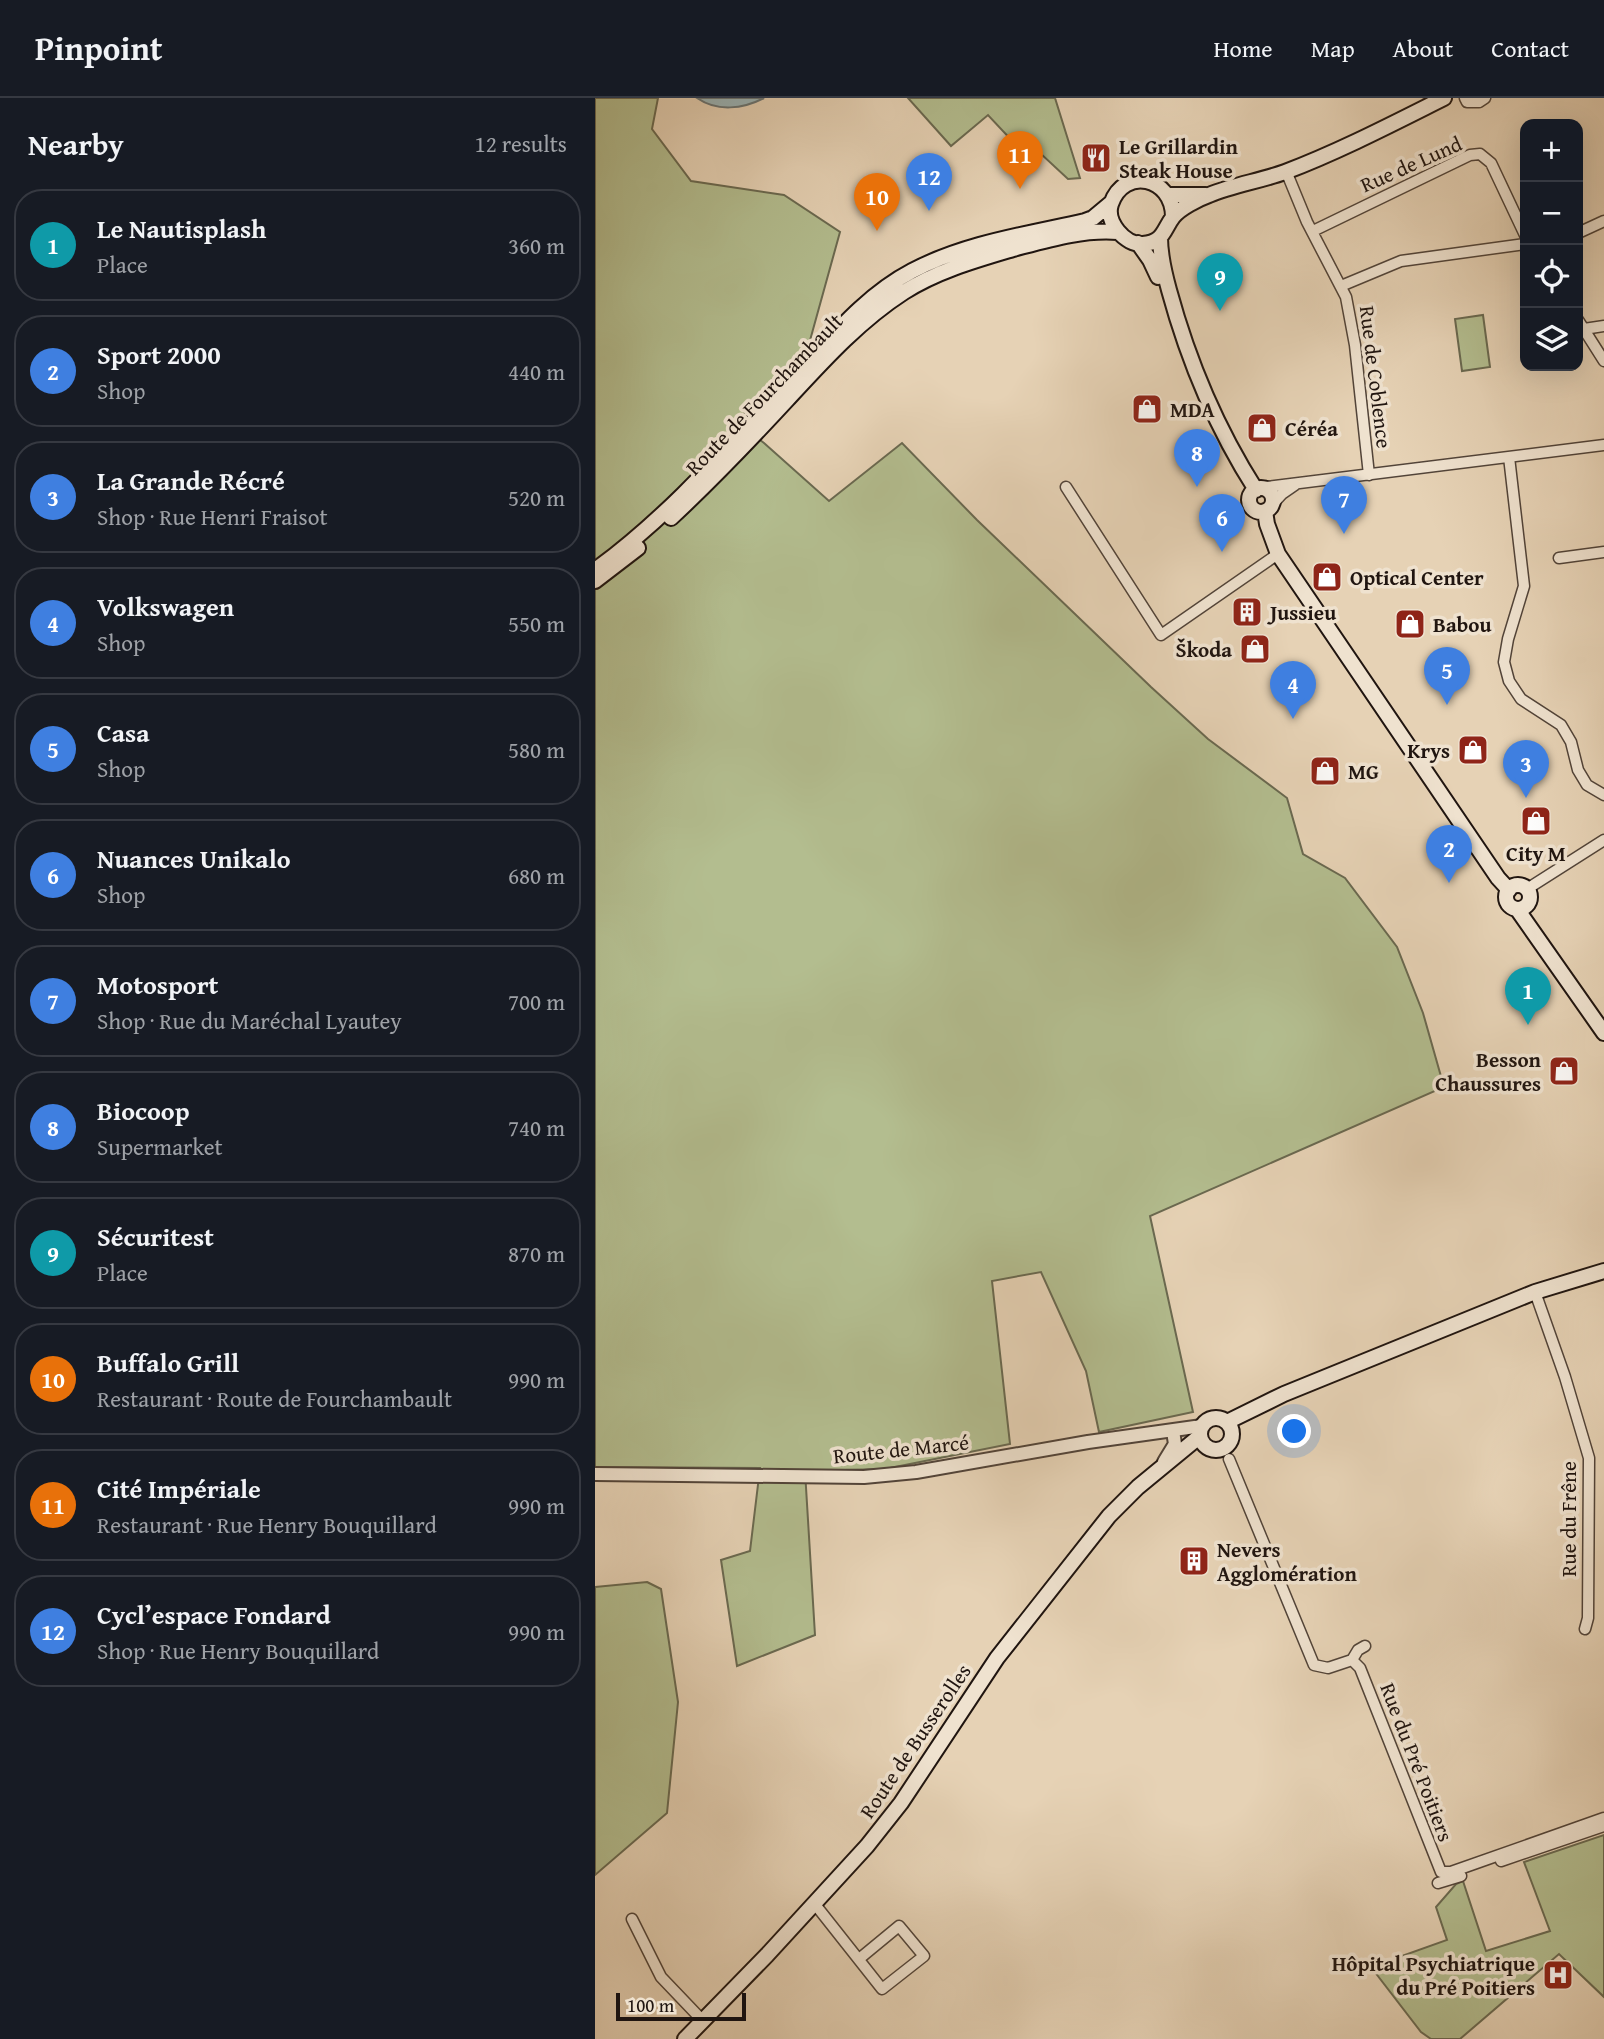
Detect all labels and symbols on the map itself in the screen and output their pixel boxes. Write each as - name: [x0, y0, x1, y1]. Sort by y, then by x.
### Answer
- street label: Rue de Lund: [1355, 128, 1467, 200]
- pin: 11: [997, 131, 1043, 189]
- place label: Le Grillardin Steak House: [1119, 131, 1239, 186]
- restaurant icon: Le Grillardin Steak House: [1079, 141, 1113, 175]
- pin: 12: [906, 153, 952, 211]
- pin: 10: [854, 173, 900, 231]
- pin: 9: [1197, 253, 1243, 311]
- street label: Rue de Coblence: [1352, 304, 1400, 450]
- street label: Route de Fourchambault: [678, 306, 850, 482]
- shop icon: MDA: [1130, 392, 1164, 426]
- place label: MDA: [1170, 394, 1215, 425]
- shop icon: Céréa: [1245, 411, 1279, 445]
- place label: Céréa: [1285, 413, 1338, 444]
- pin: 8: [1174, 429, 1220, 487]
- pin: 7: [1321, 476, 1367, 534]
- pin: 6: [1199, 494, 1245, 552]
- shop icon: Optical Center: [1310, 560, 1344, 594]
- place label: Optical Center: [1350, 562, 1484, 593]
- building icon: Jussieu: [1230, 595, 1264, 629]
- place label: Jussieu: [1267, 597, 1336, 628]
- shop icon: Babou: [1393, 607, 1427, 641]
- place label: Babou: [1433, 609, 1491, 640]
- shop icon: Škoda: [1238, 632, 1272, 666]
- place label: Škoda: [1175, 634, 1232, 665]
- pin: 5: [1424, 647, 1470, 705]
- pin: 4: [1270, 661, 1316, 719]
- shop icon: Krys: [1456, 733, 1490, 767]
- place label: Krys: [1407, 735, 1450, 766]
- pin: 3: [1503, 740, 1549, 798]
- shop icon: MG: [1308, 754, 1342, 788]
- place label: MG: [1348, 756, 1379, 787]
- shop icon: City M: [1519, 804, 1553, 838]
- pin: 2: [1426, 825, 1472, 883]
- place label: City M: [1506, 838, 1566, 869]
- pin: 1: [1505, 967, 1551, 1025]
- place label: Besson Chaussures: [1435, 1044, 1542, 1099]
- shop icon: Besson Chaussures: [1547, 1054, 1581, 1088]
- your location: [1277, 1414, 1311, 1448]
- street label: Route de Marcé: [832, 1426, 971, 1472]
- street label: Rue du Frêne: [1553, 1461, 1584, 1577]
- place label: Nevers Agglomération: [1217, 1534, 1357, 1589]
- building icon: Nevers Agglomération: [1177, 1544, 1211, 1578]
- street label: Route de Busserolles: [852, 1657, 978, 1825]
- street label: Rue du Pré Poitiers: [1372, 1678, 1462, 1846]
- place label: Hôpital Psychiatrique du Pré Poitiers: [1332, 1948, 1535, 2003]
- hospital icon: Hôpital Psychiatrique du Pré Poitiers: [1541, 1958, 1575, 1992]
- scale bar: [616, 1990, 745, 2022]

